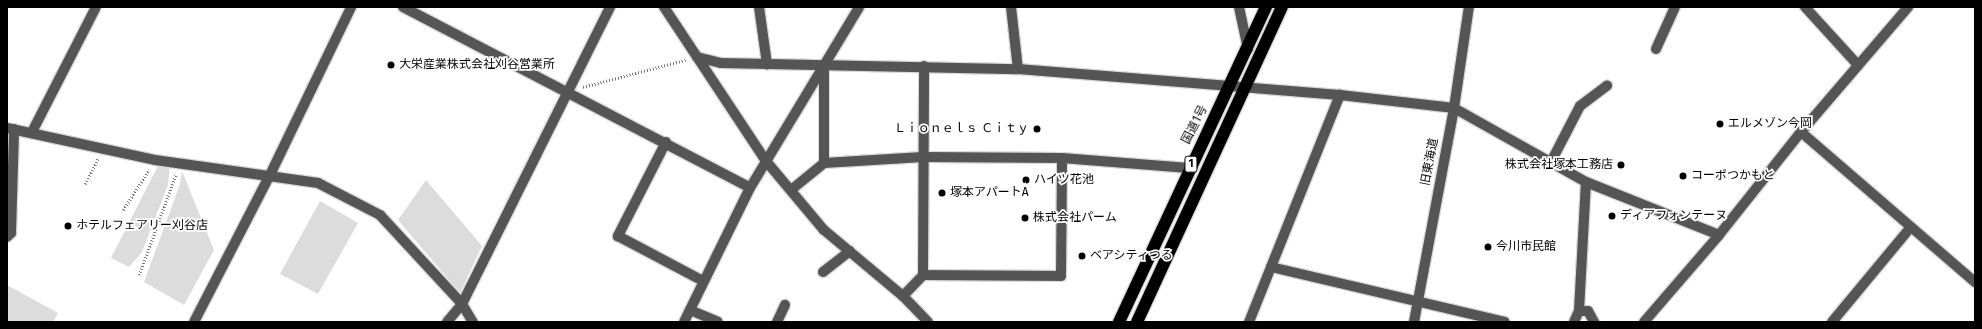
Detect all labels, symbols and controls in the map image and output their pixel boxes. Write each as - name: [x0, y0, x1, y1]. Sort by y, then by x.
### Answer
- place label: 大栄産業株式会社刈谷営業所: [399, 58, 555, 72]
- marker: 大栄産業株式会社刈谷営業所: [386, 60, 396, 70]
- street label: 国道1号: [1179, 103, 1211, 147]
- place label: エルメゾン今岡: [1728, 117, 1812, 131]
- marker: エルメゾン今岡: [1715, 119, 1725, 129]
- place label: Ｌｉｏｎｅｌｓ Ｃｉｔｙ: [894, 122, 1029, 136]
- marker: Ｌｉｏｎｅｌｓ Ｃｉｔｙ: [1032, 124, 1042, 134]
- street label: 旧東海道: [1418, 137, 1442, 187]
- road number: 1: [1184, 155, 1198, 173]
- place label: 株式会社塚本工務店: [1505, 158, 1613, 172]
- marker: 株式会社塚本工務店: [1616, 160, 1626, 170]
- place label: コーポつかもと: [1691, 169, 1775, 183]
- marker: コーポつかもと: [1678, 171, 1688, 181]
- place label: ハイツ花池: [1034, 173, 1094, 187]
- marker: ハイツ花池: [1021, 175, 1031, 185]
- place label: 塚本アパートA: [950, 186, 1029, 200]
- marker: 塚本アパートA: [937, 188, 947, 198]
- place label: ディアフォンテーヌ: [1620, 209, 1728, 223]
- place label: 株式会社パーム: [1033, 211, 1117, 225]
- marker: ディアフォンテーヌ: [1607, 211, 1617, 221]
- marker: 株式会社パーム: [1020, 213, 1030, 223]
- place label: ホテルフェアリー刈谷店: [76, 219, 208, 233]
- marker: ホテルフェアリー刈谷店: [63, 221, 73, 231]
- place label: 今川市民館: [1496, 240, 1556, 254]
- marker: 今川市民館: [1483, 242, 1493, 252]
- place label: ベアシティつる: [1090, 249, 1174, 263]
- marker: ベアシティつる: [1077, 251, 1087, 261]

